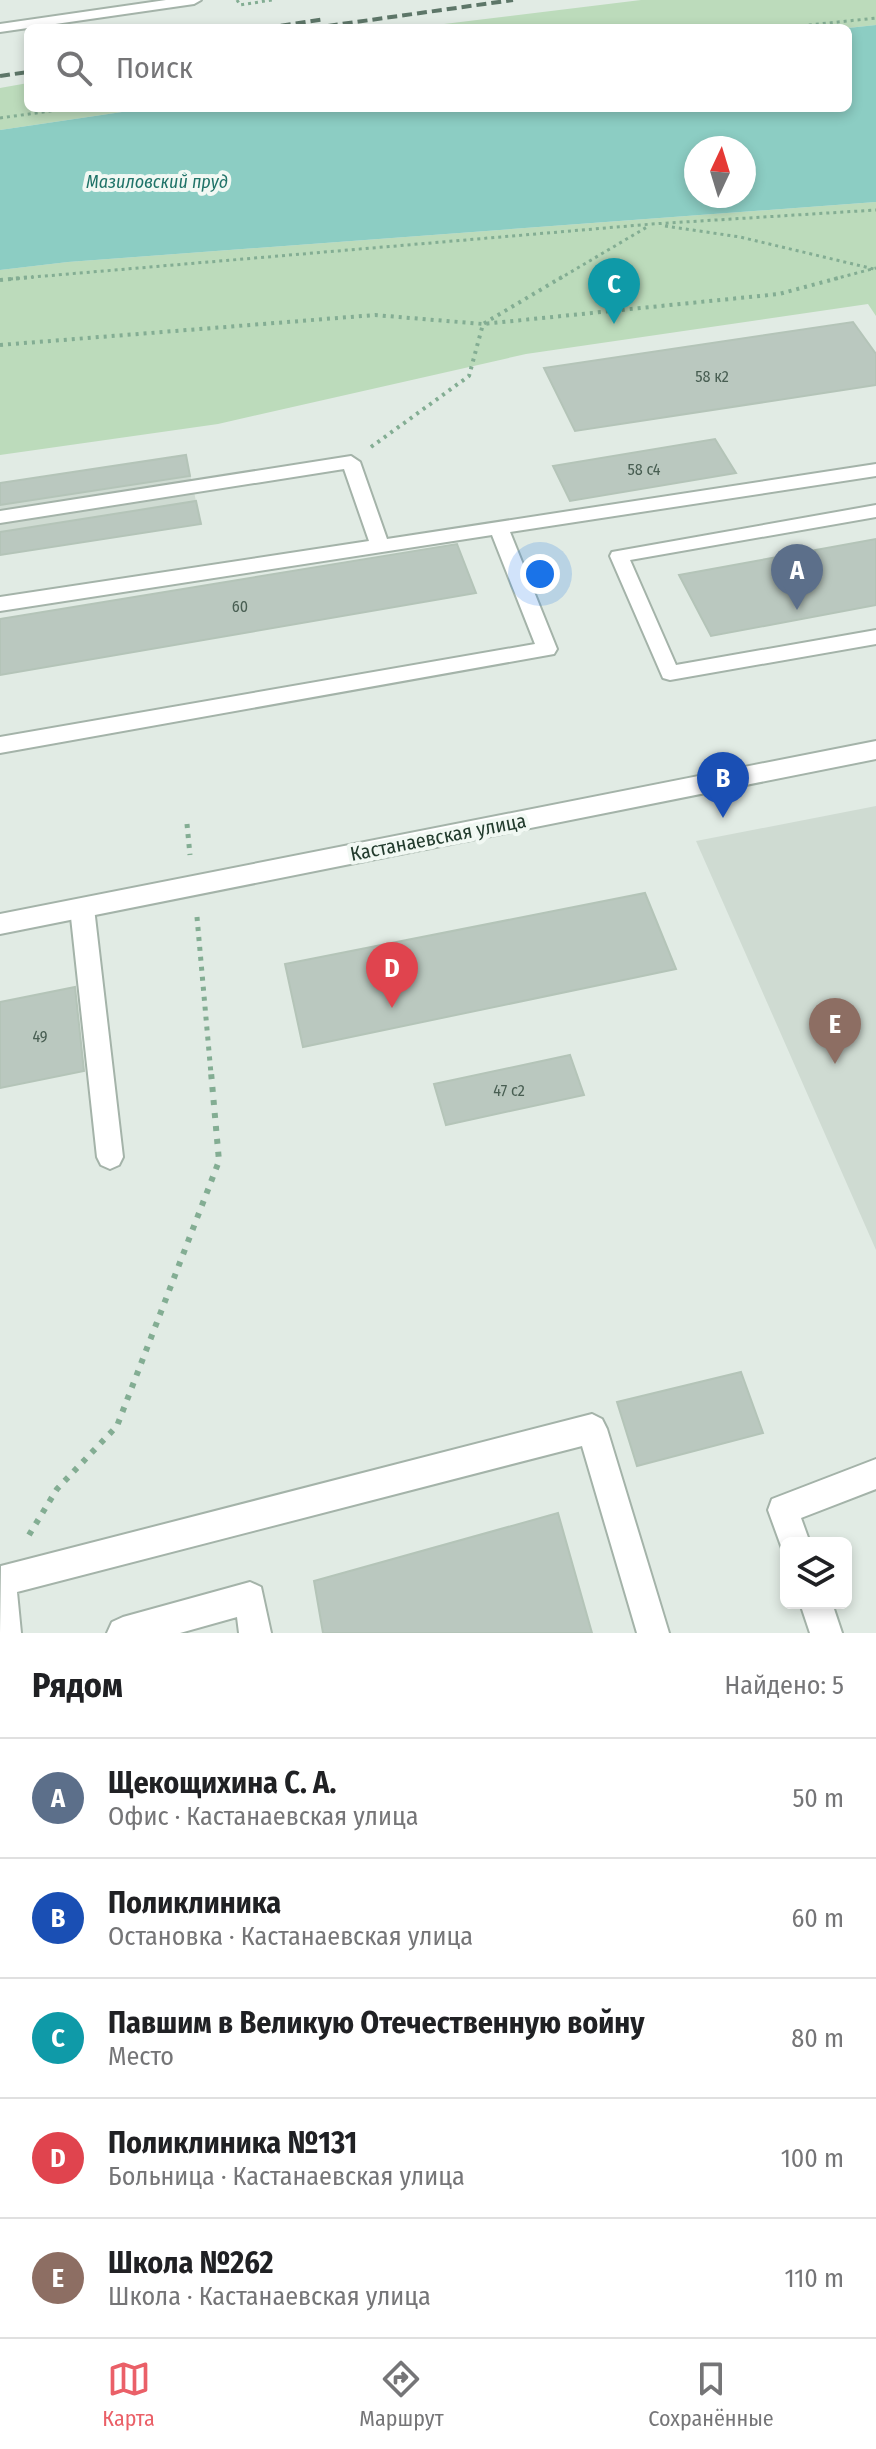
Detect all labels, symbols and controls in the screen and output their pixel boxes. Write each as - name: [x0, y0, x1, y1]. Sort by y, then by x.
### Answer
- search box: [24, 24, 852, 112]
- icon: search: [52, 46, 96, 90]
- text: Поиск: [116, 50, 193, 86]
- north arrow: [684, 136, 756, 208]
- water label: Мазиловский пруд: [86, 171, 228, 193]
- pin: C: [588, 258, 640, 324]
- house number: 58 к2: [695, 367, 729, 386]
- house number: 58 с4: [627, 460, 661, 479]
- pin: A: [771, 544, 823, 610]
- your location: [520, 554, 560, 594]
- house number: 60: [232, 597, 248, 616]
- pin: B: [697, 752, 749, 818]
- street label: Кастанаевская улица: [348, 808, 528, 866]
- pin: D: [366, 942, 418, 1008]
- pin: E: [809, 998, 861, 1064]
- house number: 49: [32, 1027, 48, 1046]
- house number: 47 с2: [493, 1081, 525, 1100]
- map controls: [780, 1537, 852, 1609]
- button: layers: [780, 1537, 852, 1609]
- text: Рядом: [32, 1665, 123, 1706]
- text: Найдено: 5: [725, 1670, 844, 1701]
- text: Щекощихина С. А.: [108, 1765, 336, 1801]
- text: A: [51, 1783, 65, 1814]
- text: 50 m: [792, 1783, 844, 1814]
- text: Офис · Кастанаевская улица: [108, 1801, 418, 1832]
- text: Поликлиника: [108, 1885, 281, 1921]
- text: B: [51, 1903, 65, 1934]
- text: 60 m: [791, 1903, 844, 1934]
- text: Остановка · Кастанаевская улица: [108, 1921, 473, 1952]
- text: Павшим в Великую Отечественную войну: [108, 2005, 645, 2041]
- text: C: [51, 2023, 65, 2054]
- text: 80 m: [791, 2023, 844, 2054]
- text: Место: [108, 2041, 174, 2072]
- text: Поликлиника №131: [108, 2125, 357, 2161]
- text: D: [50, 2143, 66, 2174]
- text: 100 m: [781, 2143, 844, 2174]
- text: Больница · Кастанаевская улица: [108, 2161, 465, 2192]
- text: Школа №262: [108, 2245, 274, 2281]
- text: E: [52, 2263, 64, 2294]
- text: 110 m: [784, 2263, 844, 2294]
- text: Школа · Кастанаевская улица: [108, 2281, 431, 2312]
- tab: Карта: [102, 2357, 155, 2432]
- tab: Маршрут: [359, 2357, 444, 2432]
- tab: Сохранённые: [648, 2357, 774, 2432]

